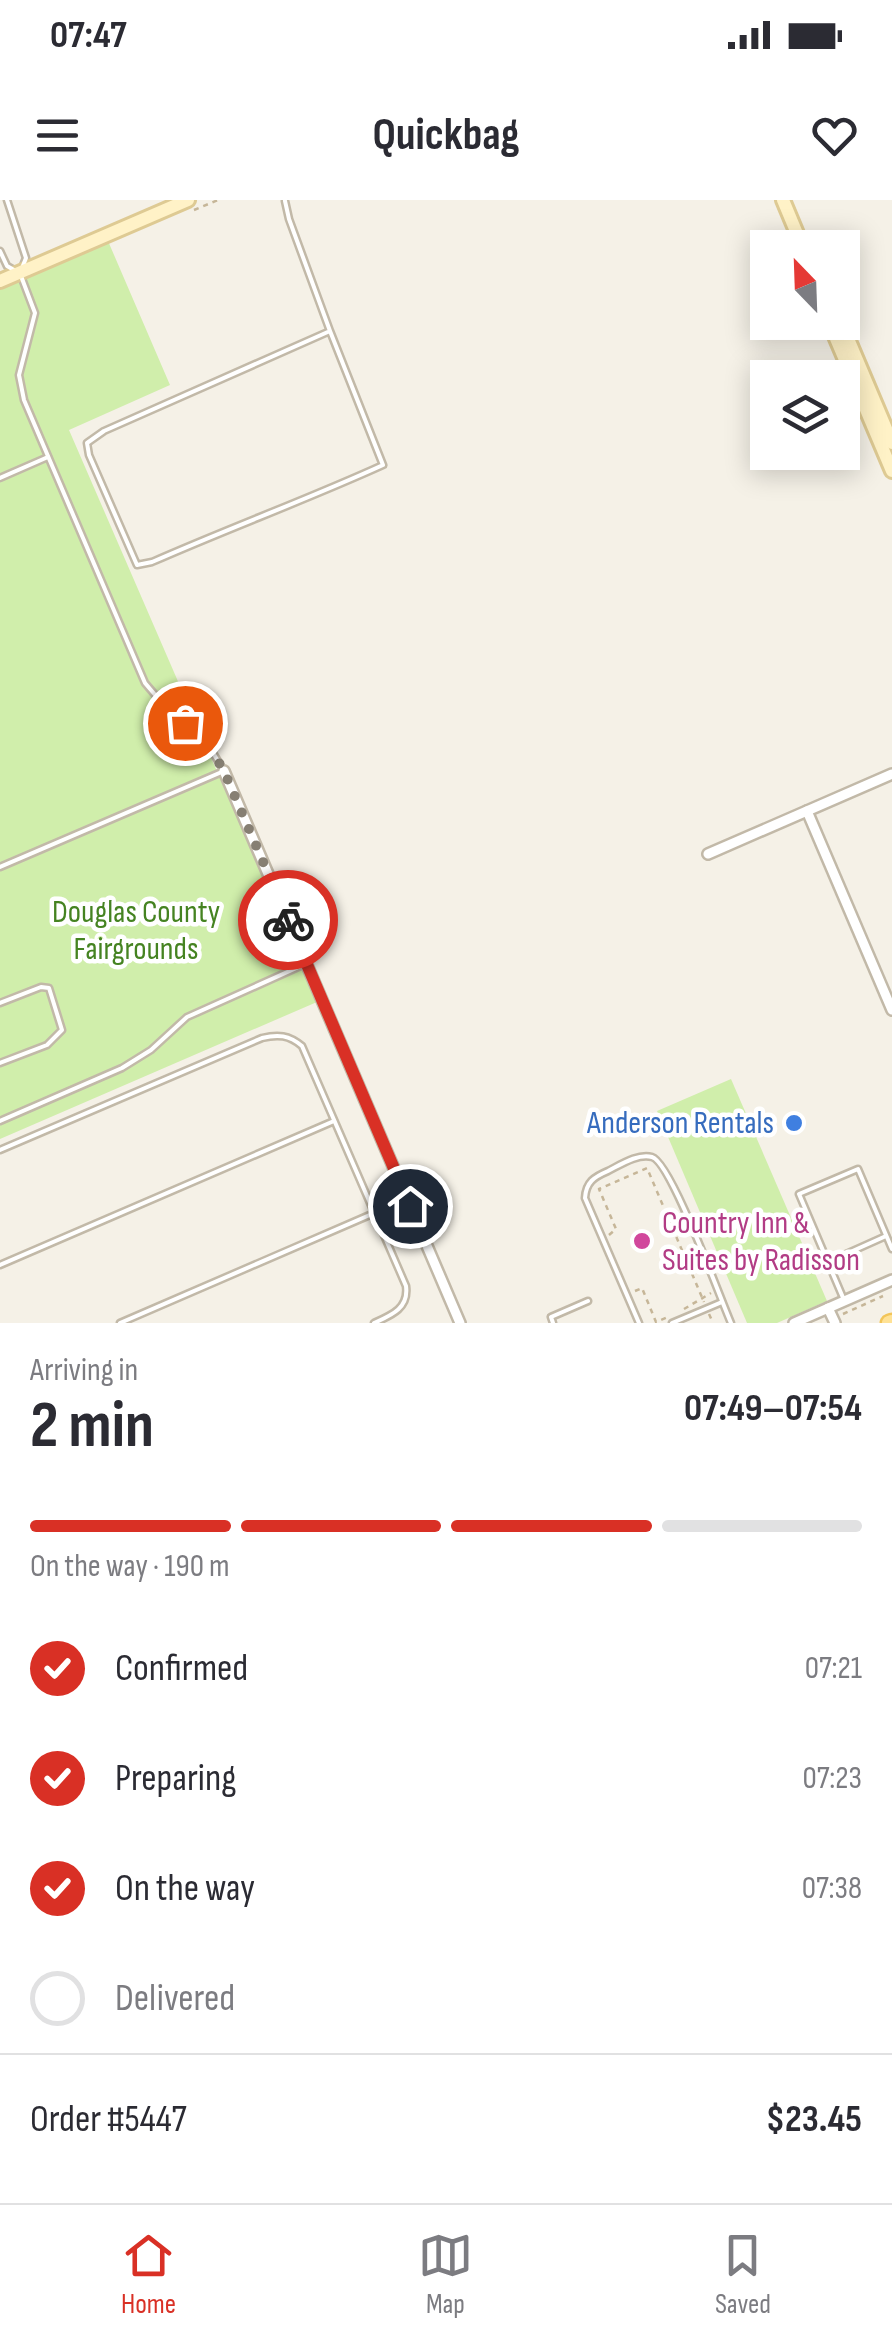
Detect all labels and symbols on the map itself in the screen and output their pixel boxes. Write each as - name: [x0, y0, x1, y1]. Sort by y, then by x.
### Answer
- north arrow: [750, 230, 860, 340]
- pin: [143, 681, 228, 766]
- courier: [238, 870, 338, 970]
- park label: Douglas County Fairgrounds: [52, 893, 220, 969]
- place label: Anderson Rentals: [586, 1104, 774, 1143]
- marker: Anderson Rentals: [783, 1112, 805, 1134]
- pin: [368, 1164, 453, 1249]
- place label: Country Inn & Suites by Radisson: [662, 1204, 860, 1280]
- marker: Country Inn & Suites by Radisson: [631, 1230, 653, 1252]

